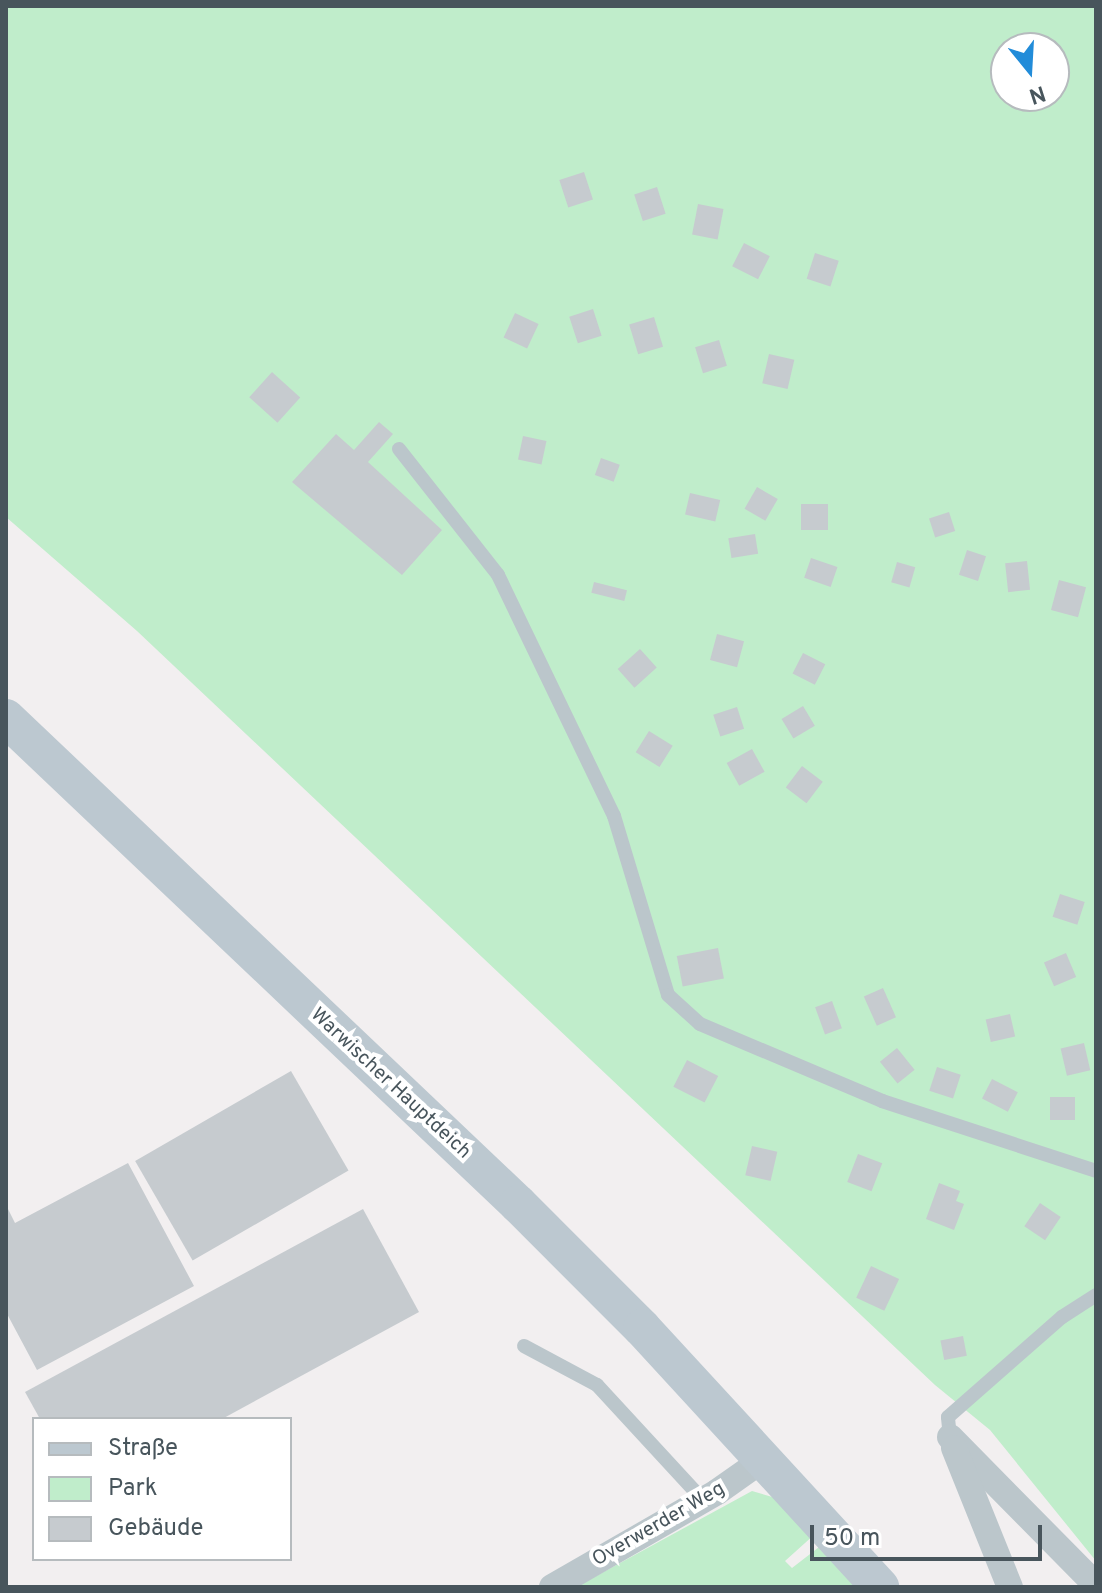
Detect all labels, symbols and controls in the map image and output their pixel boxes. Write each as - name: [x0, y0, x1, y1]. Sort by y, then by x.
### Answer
- north arrow: [990, 32, 1070, 112]
- text: N: [1025, 78, 1049, 109]
- street label: Warwischer Hauptdeich: [305, 1003, 475, 1165]
- legend: [32, 1417, 292, 1561]
- text: Straße: [108, 1434, 178, 1464]
- text: Park: [108, 1474, 158, 1504]
- street label: Overwerder Weg: [588, 1477, 730, 1573]
- scale bar: [814, 1509, 1046, 1559]
- text: Gebäude: [108, 1514, 203, 1544]
- text: 50 m: [824, 1524, 880, 1554]

